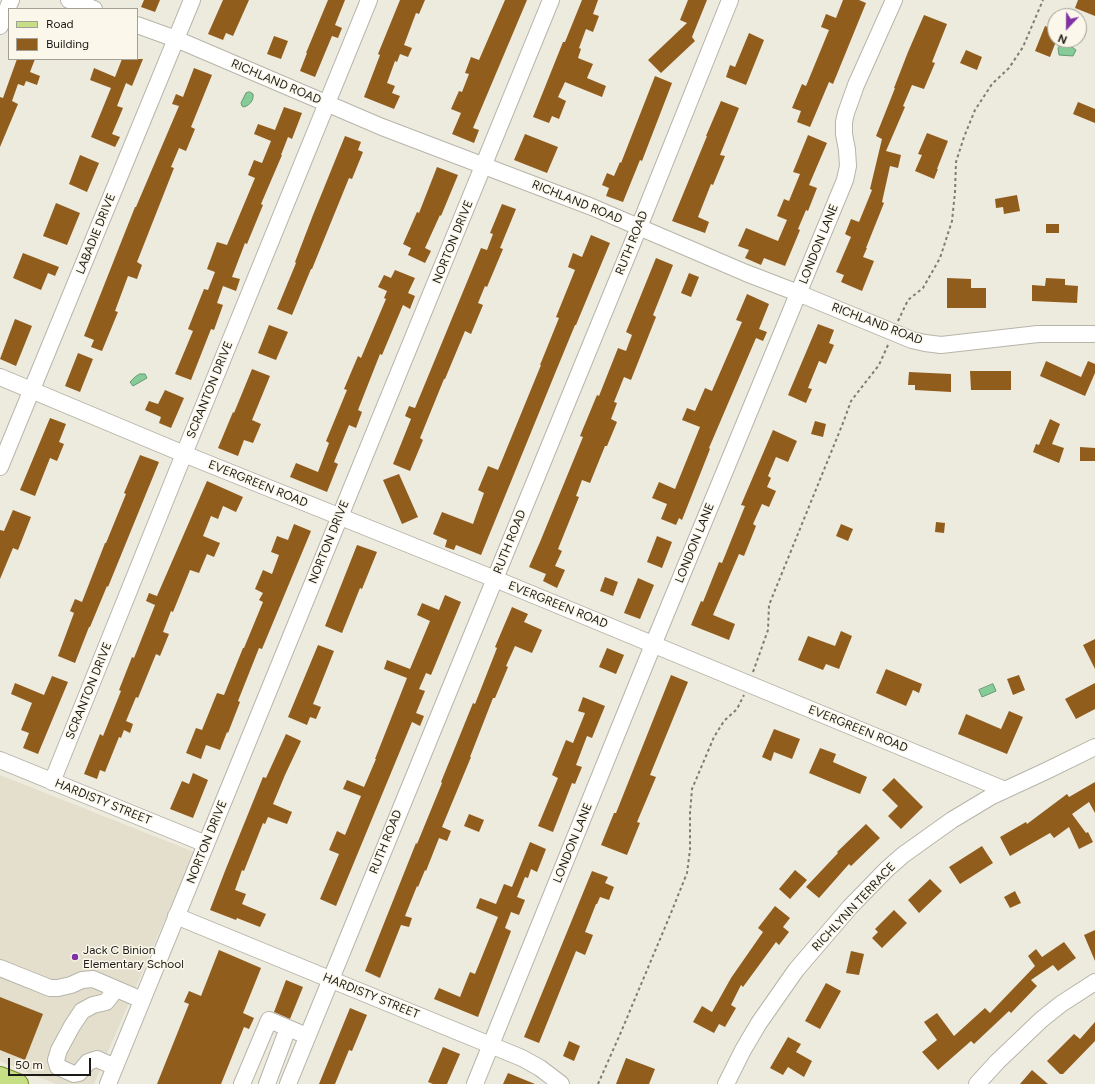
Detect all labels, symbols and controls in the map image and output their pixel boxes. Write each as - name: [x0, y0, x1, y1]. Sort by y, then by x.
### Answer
- legend: [8, 8, 138, 60]
- north arrow: [1047, 8, 1087, 48]
- text: Road: [46, 17, 74, 31]
- text: N: [1056, 31, 1069, 46]
- text: Building: [46, 37, 89, 51]
- street label: RICHLAND ROAD: [229, 57, 323, 107]
- street label: RICHLAND ROAD: [530, 177, 624, 227]
- street label: LABADIE DRIVE: [73, 192, 119, 276]
- street label: NORTON DRIVE: [430, 198, 476, 286]
- street label: LONDON LANE: [796, 202, 842, 286]
- street label: RUTH ROAD: [613, 209, 651, 277]
- street label: RICHLAND ROAD: [829, 300, 925, 348]
- street label: SCRANTON DRIVE: [184, 339, 236, 441]
- street label: EVERGREEN ROAD: [206, 457, 310, 511]
- street label: NORTON DRIVE: [306, 498, 352, 586]
- street label: LONDON LANE: [672, 501, 718, 585]
- street label: RUTH ROAD: [491, 508, 529, 576]
- street label: EVERGREEN ROAD: [506, 578, 610, 632]
- street label: SCRANTON DRIVE: [63, 640, 115, 742]
- street label: EVERGREEN ROAD: [806, 702, 910, 756]
- street label: HARDISTY STREET: [53, 776, 153, 828]
- street label: NORTON DRIVE: [184, 798, 230, 886]
- street label: LONDON LANE: [550, 801, 596, 885]
- street label: RUTH ROAD: [367, 808, 405, 876]
- street label: RICHLYNN TERRACE: [809, 860, 899, 954]
- place label: Jack C Binion Elementary School: [83, 943, 184, 971]
- marker: Jack C Binion Elementary School: [70, 952, 80, 962]
- street label: HARDISTY STREET: [321, 970, 421, 1022]
- scale bar: [10, 1050, 93, 1076]
- text: 50 m: [15, 1058, 43, 1072]

